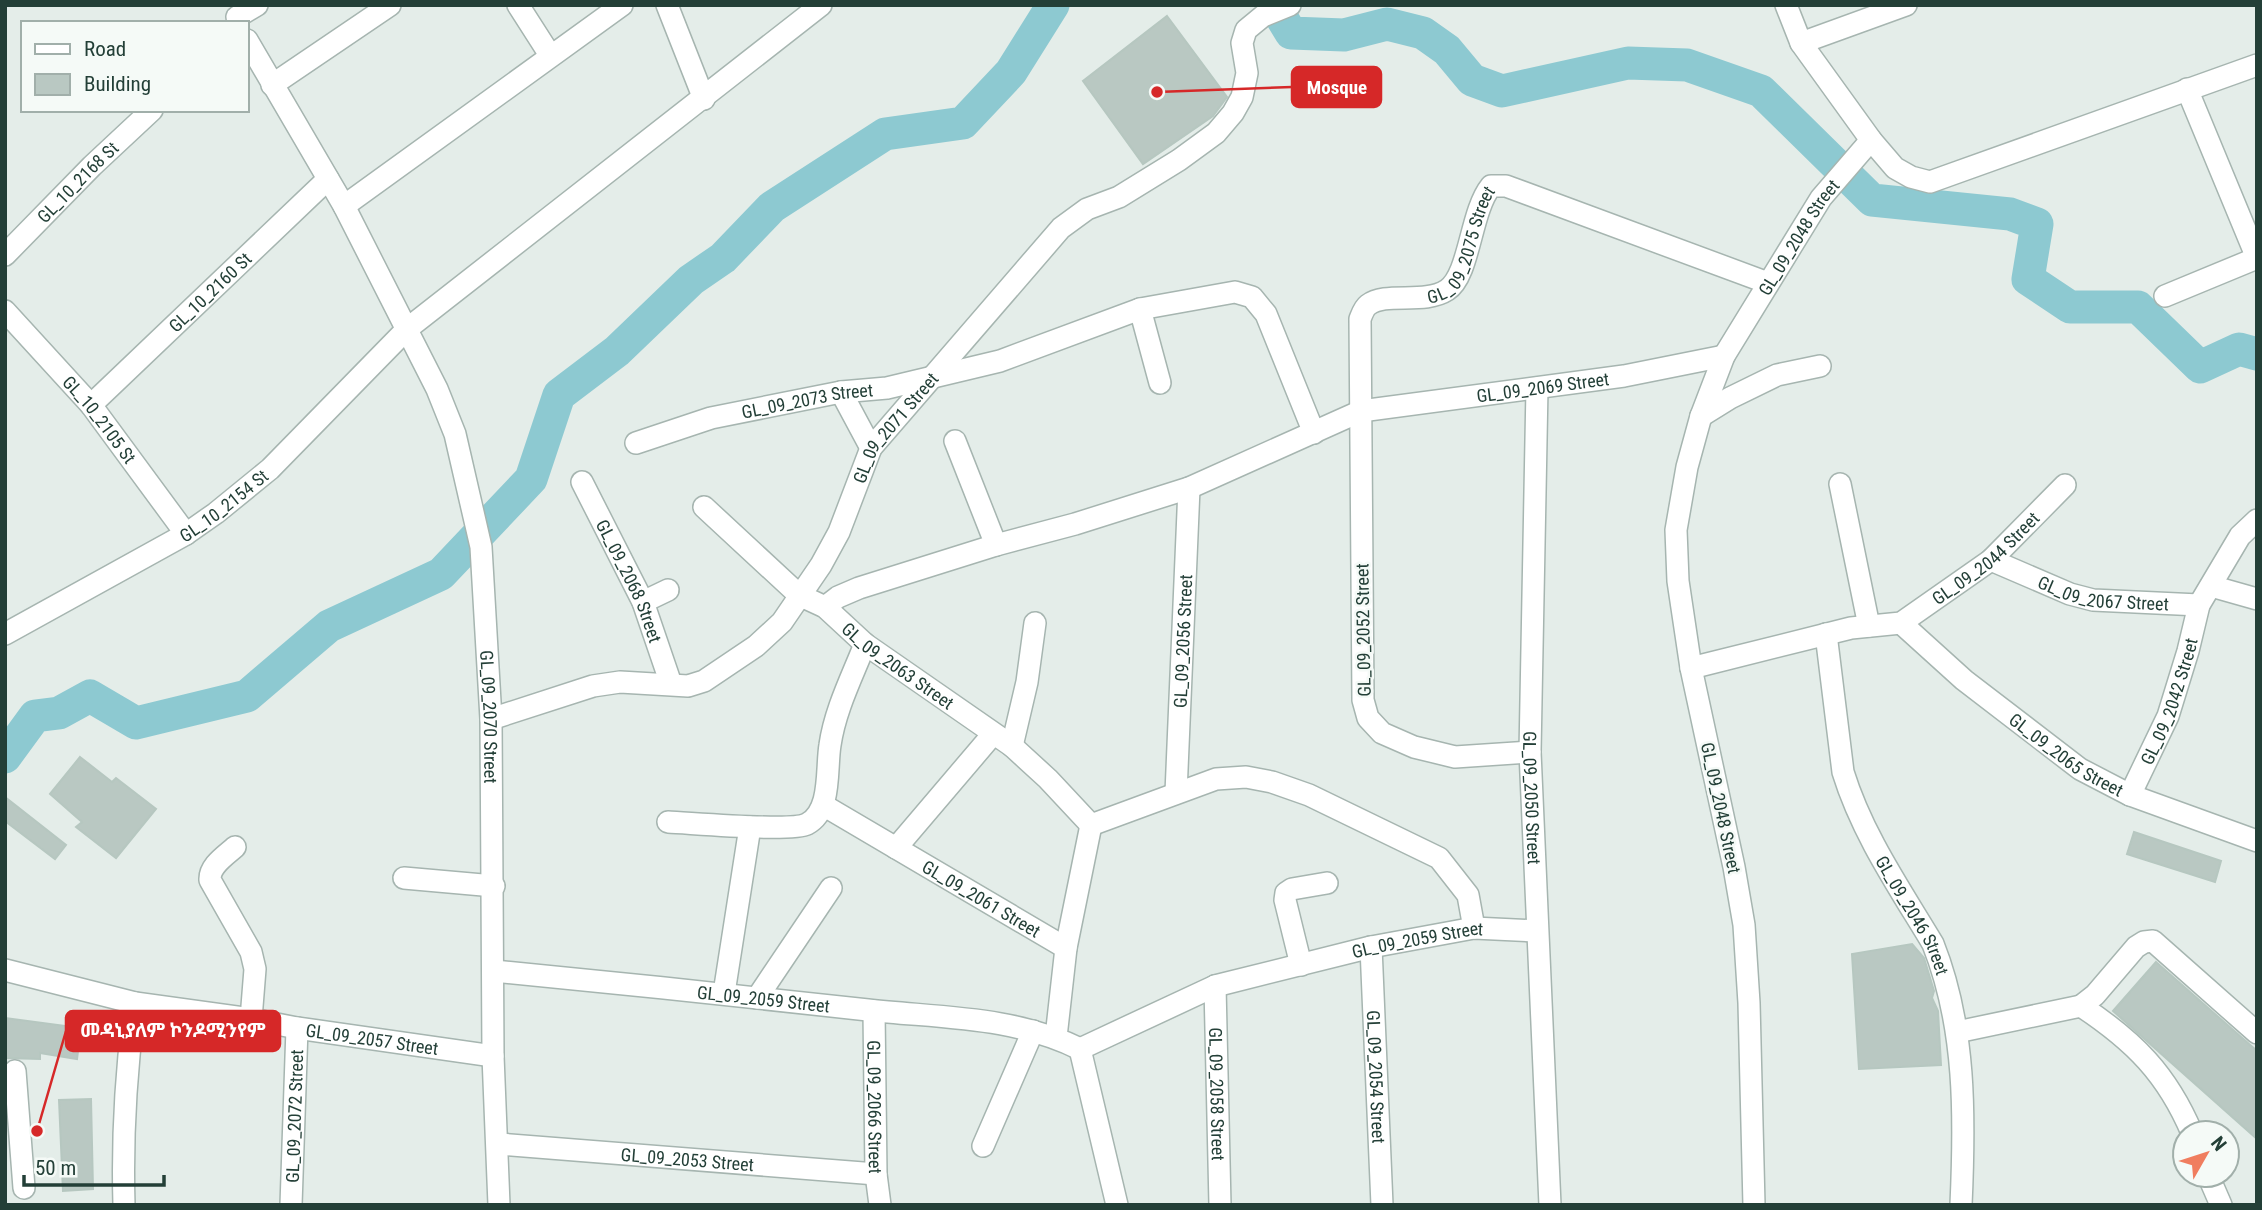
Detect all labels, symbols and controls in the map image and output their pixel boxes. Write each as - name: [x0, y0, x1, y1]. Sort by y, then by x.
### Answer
- legend: [21, 21, 248, 112]
- text: Road: [84, 37, 126, 61]
- callout: Mosque: [1292, 67, 1381, 107]
- text: Building: [84, 72, 151, 96]
- text: Mosque: [1307, 76, 1367, 99]
- street label: GL_10_2168 St: [32, 137, 122, 227]
- street label: GL_09_2048 Street: [1753, 175, 1843, 299]
- street label: GL_09_2075 Street: [1425, 182, 1498, 307]
- street label: GL_10_2160 St: [164, 248, 255, 336]
- street label: GL_09_2071 Street: [848, 368, 942, 486]
- street label: GL_09_2069 Street: [1475, 368, 1610, 406]
- street label: GL_10_2105 St: [59, 371, 141, 467]
- street label: GL_09_2073 Street: [740, 379, 874, 422]
- street label: GL_10_2154 St: [176, 465, 272, 546]
- street label: GL_09_2044 Street: [1928, 507, 2043, 609]
- street label: GL_09_2068 Street: [592, 516, 667, 645]
- street label: GL_09_2052 Street: [1351, 563, 1375, 697]
- street label: GL_09_2067 Street: [2035, 571, 2169, 614]
- street label: GL_09_2056 Street: [1169, 574, 1196, 708]
- street label: GL_09_2063 Street: [838, 618, 958, 713]
- street label: GL_09_2042 Street: [2136, 636, 2201, 768]
- street label: GL_09_2070 Street: [477, 650, 502, 784]
- street label: GL_09_2065 Street: [2005, 708, 2127, 800]
- street label: GL_09_2050 Street: [1519, 731, 1545, 865]
- street label: GL_09_2048 Street: [1697, 741, 1745, 875]
- street label: GL_09_2046 Street: [1872, 852, 1954, 977]
- street label: GL_09_2061 Street: [919, 855, 1044, 941]
- street label: GL_09_2059 Street: [1350, 917, 1484, 962]
- street label: GL_09_2059 Street: [696, 981, 831, 1016]
- street label: GL_09_2054 Street: [1363, 1010, 1390, 1144]
- callout: መዳኒያለም ኮንዶሚንየም: [66, 1011, 280, 1051]
- text: መዳኒያለም ኮንዶሚንየም: [80, 1019, 266, 1042]
- street label: GL_09_2057 Street: [305, 1019, 440, 1059]
- street label: GL_09_2058 Street: [1205, 1027, 1229, 1161]
- street label: GL_09_2066 Street: [864, 1040, 886, 1174]
- street label: GL_09_2072 Street: [281, 1049, 307, 1183]
- north arrow: [2171, 1119, 2241, 1189]
- text: N: [2206, 1132, 2231, 1155]
- street label: GL_09_2053 Street: [620, 1143, 755, 1175]
- scale bar: [24, 1144, 164, 1188]
- text: 50 m: [35, 1156, 76, 1180]

